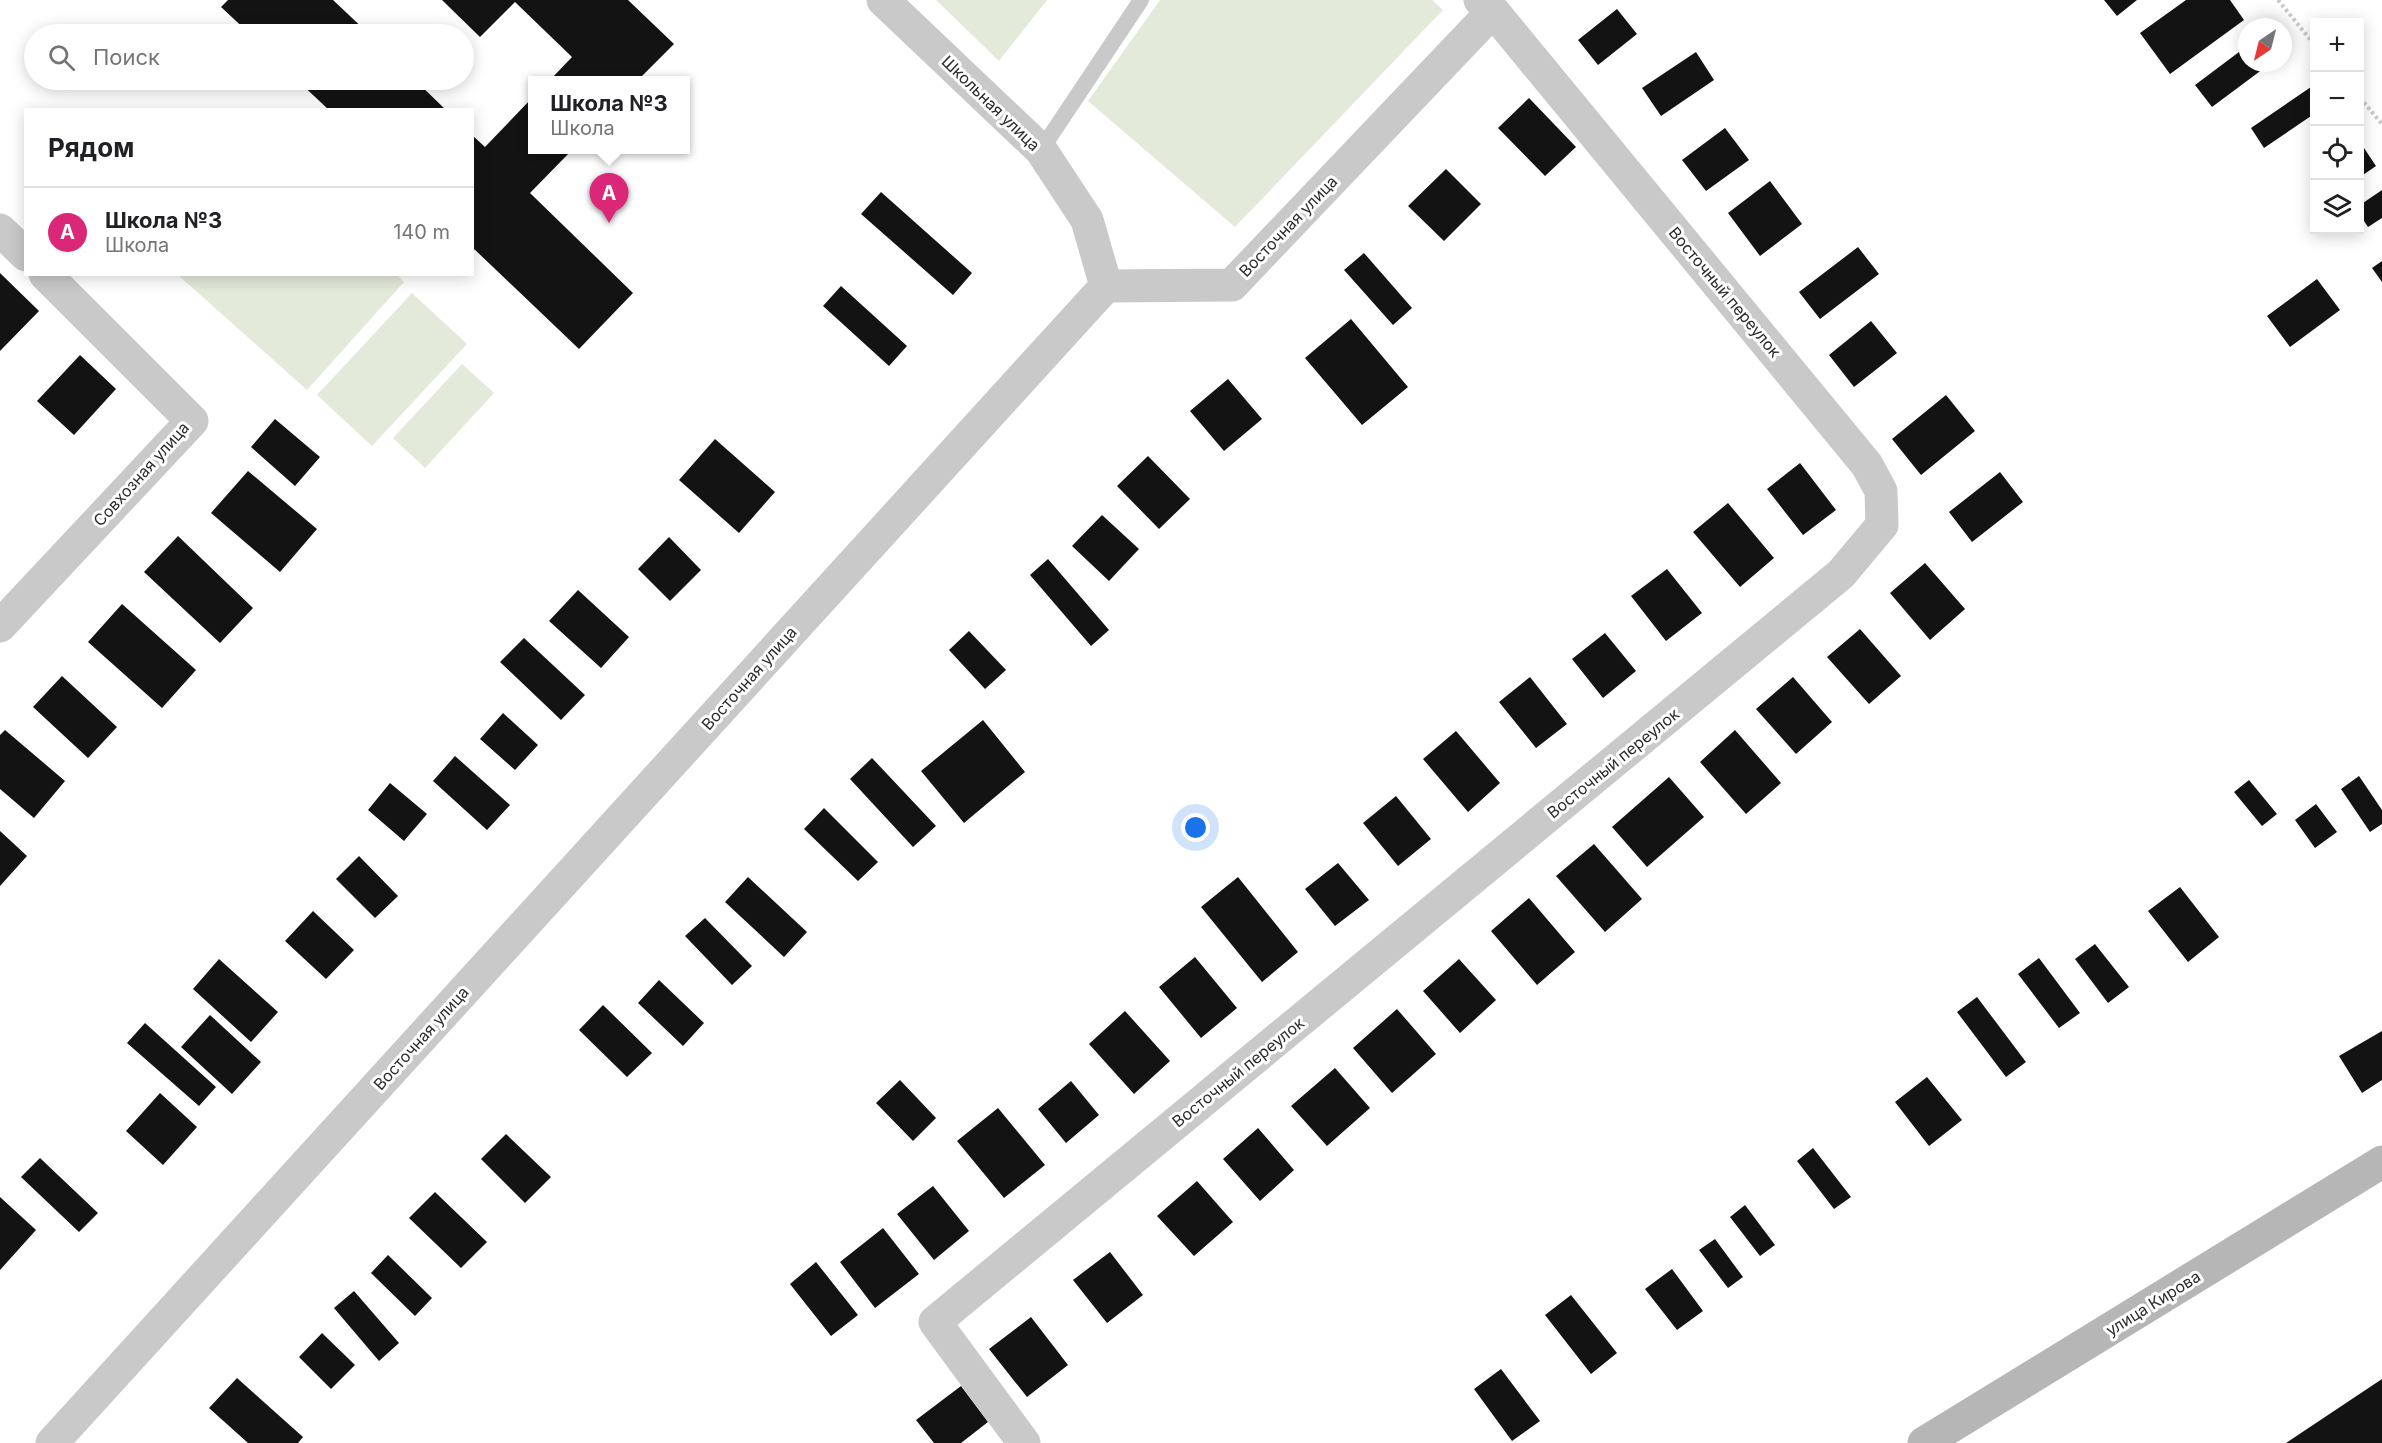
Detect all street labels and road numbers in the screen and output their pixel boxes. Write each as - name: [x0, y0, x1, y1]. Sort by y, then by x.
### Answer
- street label: Школьная улица: [938, 51, 1044, 155]
- street label: Восточная улица: [1235, 171, 1341, 281]
- street label: Восточный переулок: [1665, 223, 1786, 361]
- street label: Совхозная улица: [89, 418, 193, 530]
- street label: Восточная улица: [697, 622, 801, 734]
- street label: Восточный переулок: [1543, 703, 1683, 822]
- street label: Восточная улица: [369, 982, 473, 1094]
- street label: Восточный переулок: [1168, 1012, 1308, 1131]
- street label: улица Кирова: [2102, 1266, 2204, 1340]

